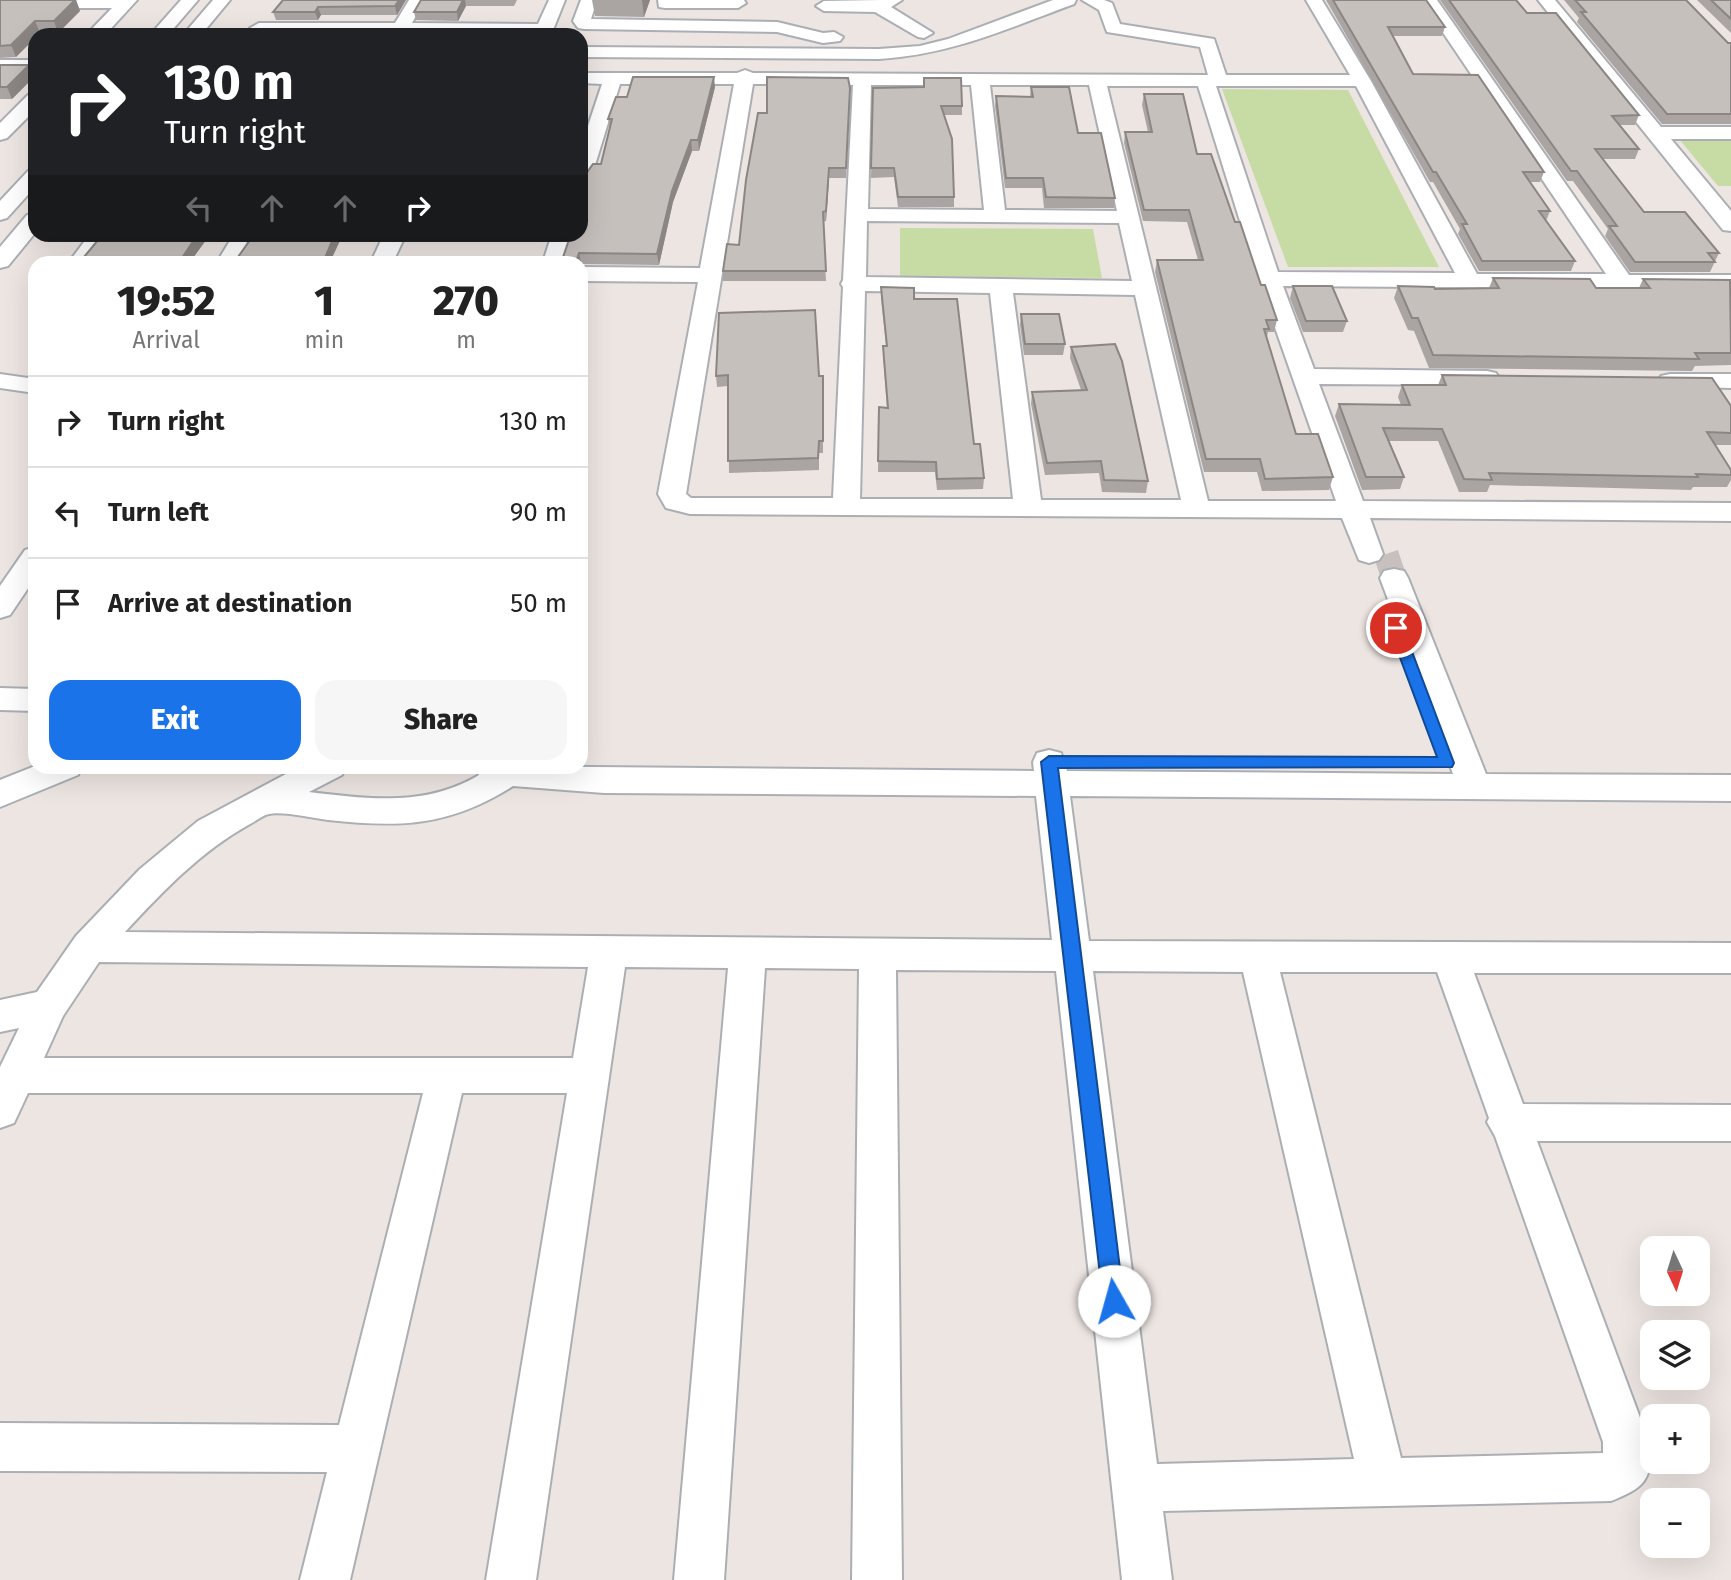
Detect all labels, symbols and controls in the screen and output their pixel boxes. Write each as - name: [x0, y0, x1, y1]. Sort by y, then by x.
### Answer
- text: 130 m: [164, 53, 294, 112]
- icon: right: [49, 56, 140, 147]
- text: Turn right: [164, 113, 306, 151]
- icon: left: [180, 189, 218, 227]
- icon: ahead: [253, 189, 291, 227]
- icon: ahead: [326, 189, 364, 227]
- icon: right: [399, 189, 437, 227]
- text: 19:52: [117, 276, 216, 326]
- text: 1: [314, 276, 334, 326]
- text: 270: [433, 276, 499, 326]
- text: Arrival: [133, 326, 200, 354]
- text: min: [304, 326, 344, 354]
- text: m: [456, 326, 476, 354]
- icon: right: [49, 403, 87, 441]
- text: Turn right: [108, 406, 225, 437]
- text: 130 m: [499, 406, 567, 437]
- icon: left: [49, 494, 87, 532]
- text: Turn left: [108, 497, 209, 528]
- text: 90 m: [510, 497, 567, 528]
- icon: arrive: [49, 585, 87, 623]
- text: Arrive at destination: [108, 588, 352, 619]
- text: 50 m: [510, 588, 567, 619]
- pin: [1366, 598, 1426, 658]
- icon: arrive: [1377, 609, 1415, 647]
- button: Exit: [49, 680, 301, 760]
- button: Share: [315, 680, 567, 760]
- north arrow: [1640, 1236, 1710, 1306]
- map controls: [1640, 1236, 1710, 1558]
- position arrow: [1077, 1264, 1151, 1338]
- button: layers: [1640, 1320, 1710, 1390]
- button: +: [1640, 1404, 1710, 1474]
- button: −: [1640, 1488, 1710, 1558]

